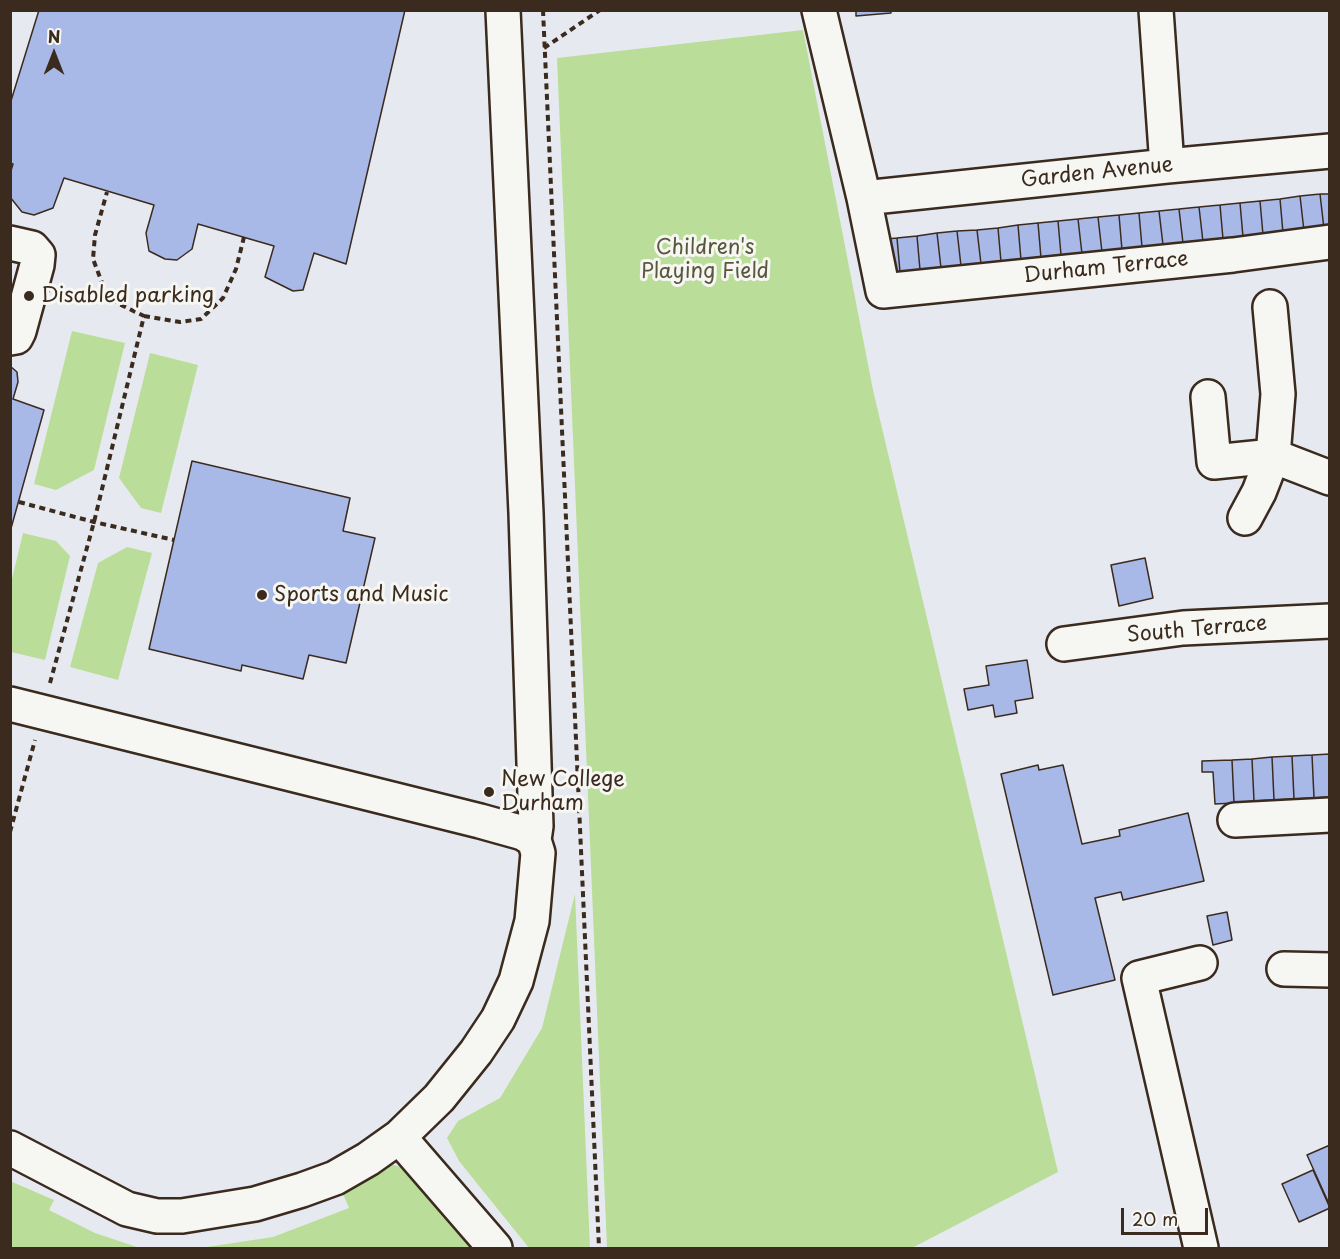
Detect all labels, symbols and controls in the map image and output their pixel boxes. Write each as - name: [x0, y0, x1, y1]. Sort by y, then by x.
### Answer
- north arrow: [24, 24, 84, 84]
- text: N: [48, 24, 60, 48]
- street label: Garden Avenue: [1020, 152, 1174, 194]
- park label: Children's Playing Field: [641, 235, 769, 285]
- street label: Durham Terrace: [1022, 247, 1190, 289]
- place label: Disabled parking: [41, 283, 214, 309]
- marker: Disabled parking: [22, 289, 36, 303]
- place label: Sports and Music: [274, 582, 448, 608]
- marker: Sports and Music: [255, 588, 269, 602]
- street label: South Terrace: [1126, 611, 1268, 649]
- place label: New College Durham: [501, 767, 625, 817]
- marker: New College Durham: [482, 785, 496, 799]
- scale bar: [1124, 1196, 1211, 1234]
- text: 20 m: [1132, 1205, 1178, 1232]

